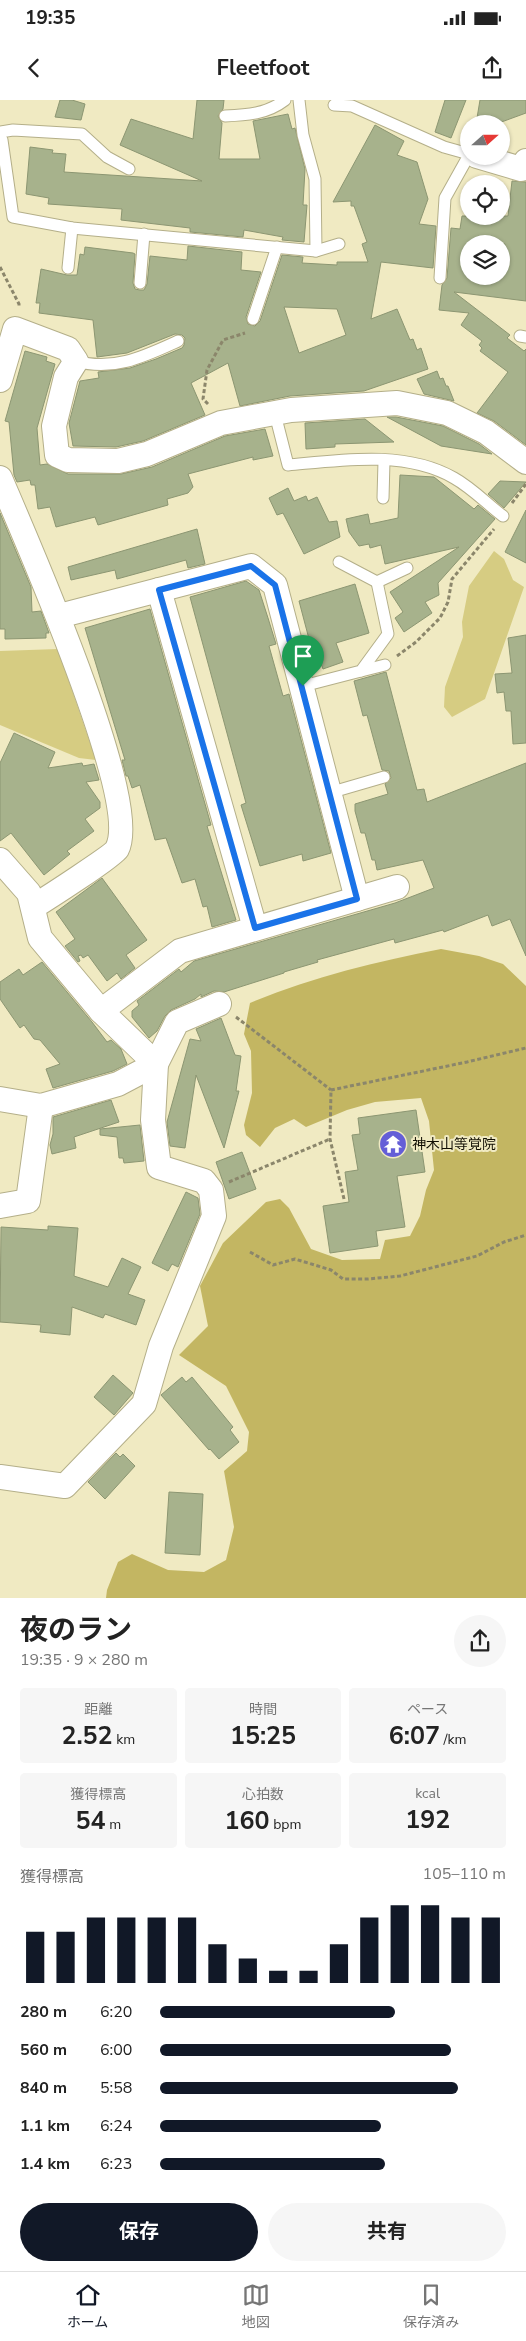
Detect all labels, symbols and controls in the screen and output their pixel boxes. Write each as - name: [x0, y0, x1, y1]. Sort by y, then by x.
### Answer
- text: 19:35: [25, 5, 75, 31]
- text: Fleetfoot: [217, 53, 309, 83]
- icon: back: [20, 54, 48, 82]
- icon: share: [478, 54, 506, 82]
- north arrow: [460, 115, 510, 165]
- map controls: [460, 115, 510, 285]
- button: locate: [460, 175, 510, 225]
- button: layers: [460, 235, 510, 285]
- pin: [282, 635, 324, 686]
- icon: arrive: [289, 642, 317, 670]
- temple icon: 神木山等覚院: [378, 1129, 408, 1159]
- place label: 神木山等覚院: [412, 1135, 496, 1154]
- text: 夜のラン: [20, 1611, 132, 1649]
- button: share: [454, 1615, 506, 1667]
- text: 19:35 · 9 × 280 m: [20, 1649, 148, 1671]
- text: 距離: [84, 1700, 112, 1719]
- text: 時間: [249, 1700, 277, 1719]
- text: ペース: [407, 1700, 448, 1719]
- text: 2.52: [61, 1719, 113, 1753]
- text: 15:25: [230, 1719, 296, 1753]
- text: 6:07: [389, 1719, 440, 1753]
- text: km: [113, 1730, 135, 1749]
- text: /km: [440, 1730, 467, 1749]
- text: kcal: [415, 1784, 440, 1803]
- text: 獲得標高: [70, 1785, 126, 1804]
- text: 心拍数: [242, 1785, 284, 1804]
- text: 192: [405, 1803, 450, 1837]
- text: 54: [76, 1804, 106, 1838]
- text: 160: [225, 1804, 270, 1838]
- text: m: [106, 1815, 121, 1834]
- text: bpm: [270, 1815, 301, 1834]
- text: 105–110 m: [423, 1863, 506, 1885]
- text: 獲得標高: [20, 1866, 84, 1888]
- text: 280 m: [20, 2001, 67, 2023]
- text: 6:20: [100, 2001, 132, 2023]
- text: 560 m: [20, 2039, 67, 2061]
- text: 6:00: [100, 2039, 132, 2061]
- text: 840 m: [20, 2077, 67, 2099]
- text: 5:58: [100, 2077, 132, 2099]
- text: 1.1 km: [20, 2115, 70, 2137]
- text: 6:24: [100, 2115, 132, 2137]
- text: 1.4 km: [20, 2153, 70, 2175]
- text: 6:23: [100, 2153, 132, 2175]
- button: 保存: [20, 2203, 258, 2261]
- button: 共有: [268, 2203, 506, 2261]
- tab: ホーム: [67, 2281, 108, 2332]
- tab: 地図: [242, 2281, 270, 2332]
- tab: 保存済み: [403, 2281, 459, 2332]

